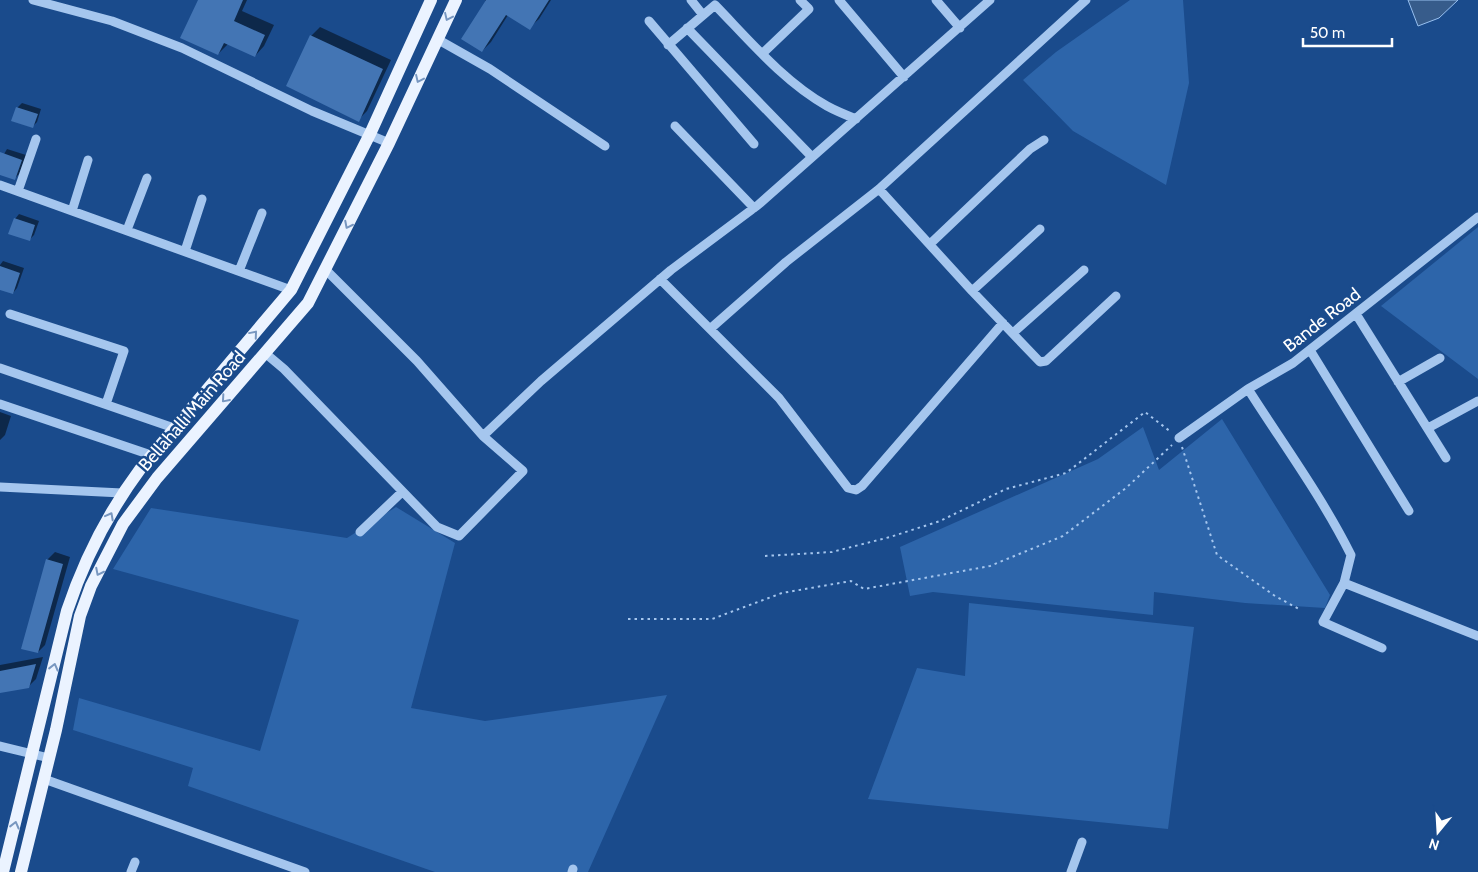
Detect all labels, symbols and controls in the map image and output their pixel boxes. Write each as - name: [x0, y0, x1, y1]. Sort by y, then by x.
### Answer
- one-way arrow: [444, 12, 454, 21]
- scale bar: [1303, 15, 1392, 47]
- text: 50 m: [1310, 24, 1345, 42]
- one-way arrow: [415, 74, 425, 83]
- one-way arrow: [344, 219, 354, 228]
- street label: Bande Road: [1279, 283, 1365, 357]
- one-way arrow: [249, 330, 258, 339]
- street label: Bellahalli Main Road: [134, 346, 250, 476]
- one-way arrow: [222, 394, 231, 403]
- one-way arrow: [104, 512, 114, 521]
- one-way arrow: [95, 567, 105, 576]
- one-way arrow: [48, 663, 59, 672]
- north arrow: [1413, 807, 1463, 857]
- one-way arrow: [9, 821, 19, 829]
- text: N: [1426, 834, 1441, 854]

